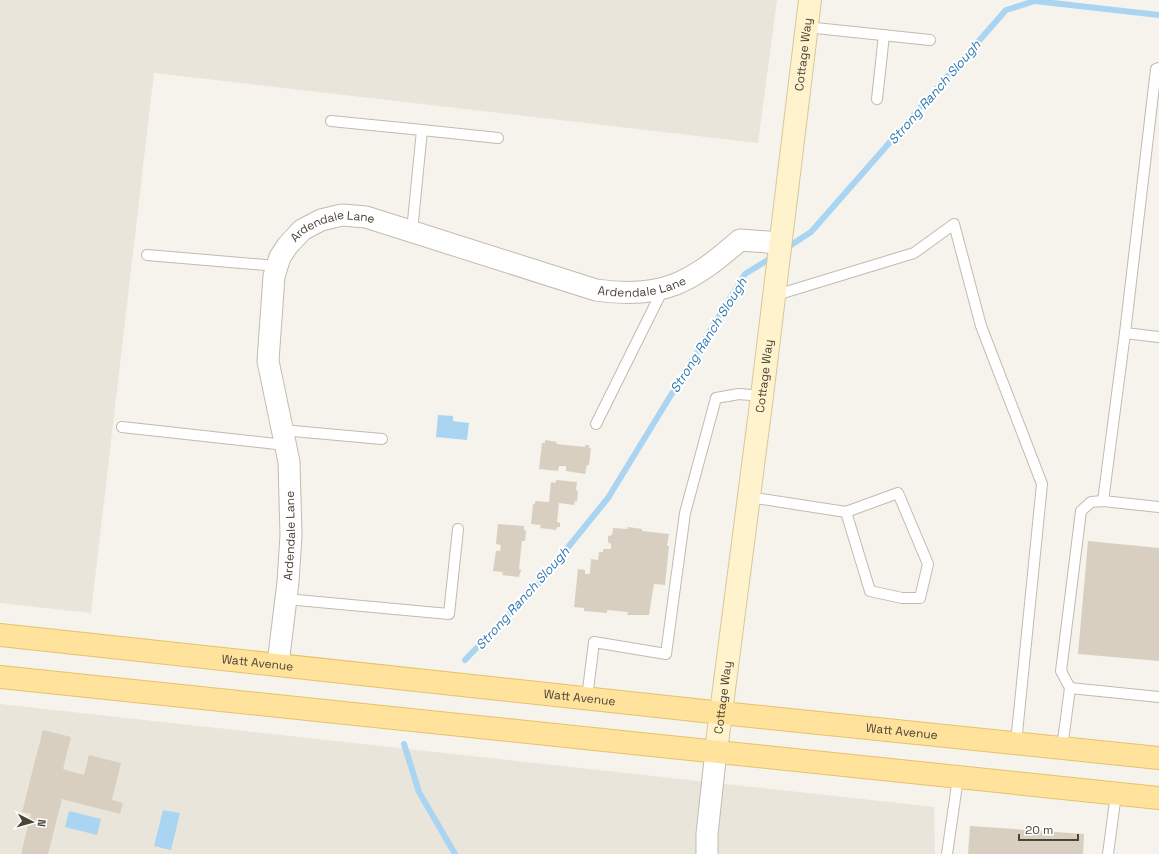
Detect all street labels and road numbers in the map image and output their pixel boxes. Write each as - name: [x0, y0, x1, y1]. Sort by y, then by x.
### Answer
- street label: Cottage Way: [791, 17, 816, 92]
- street label: Ardendale Lane: [287, 207, 377, 246]
- street label: Ardendale Lane: [597, 273, 689, 301]
- street label: Cottage Way: [752, 339, 777, 414]
- street label: Ardendale Lane: [280, 491, 299, 581]
- street label: Watt Avenue: [221, 651, 294, 675]
- street label: Cottage Way: [710, 660, 736, 735]
- street label: Watt Avenue: [543, 686, 616, 709]
- street label: Watt Avenue: [865, 720, 939, 743]

